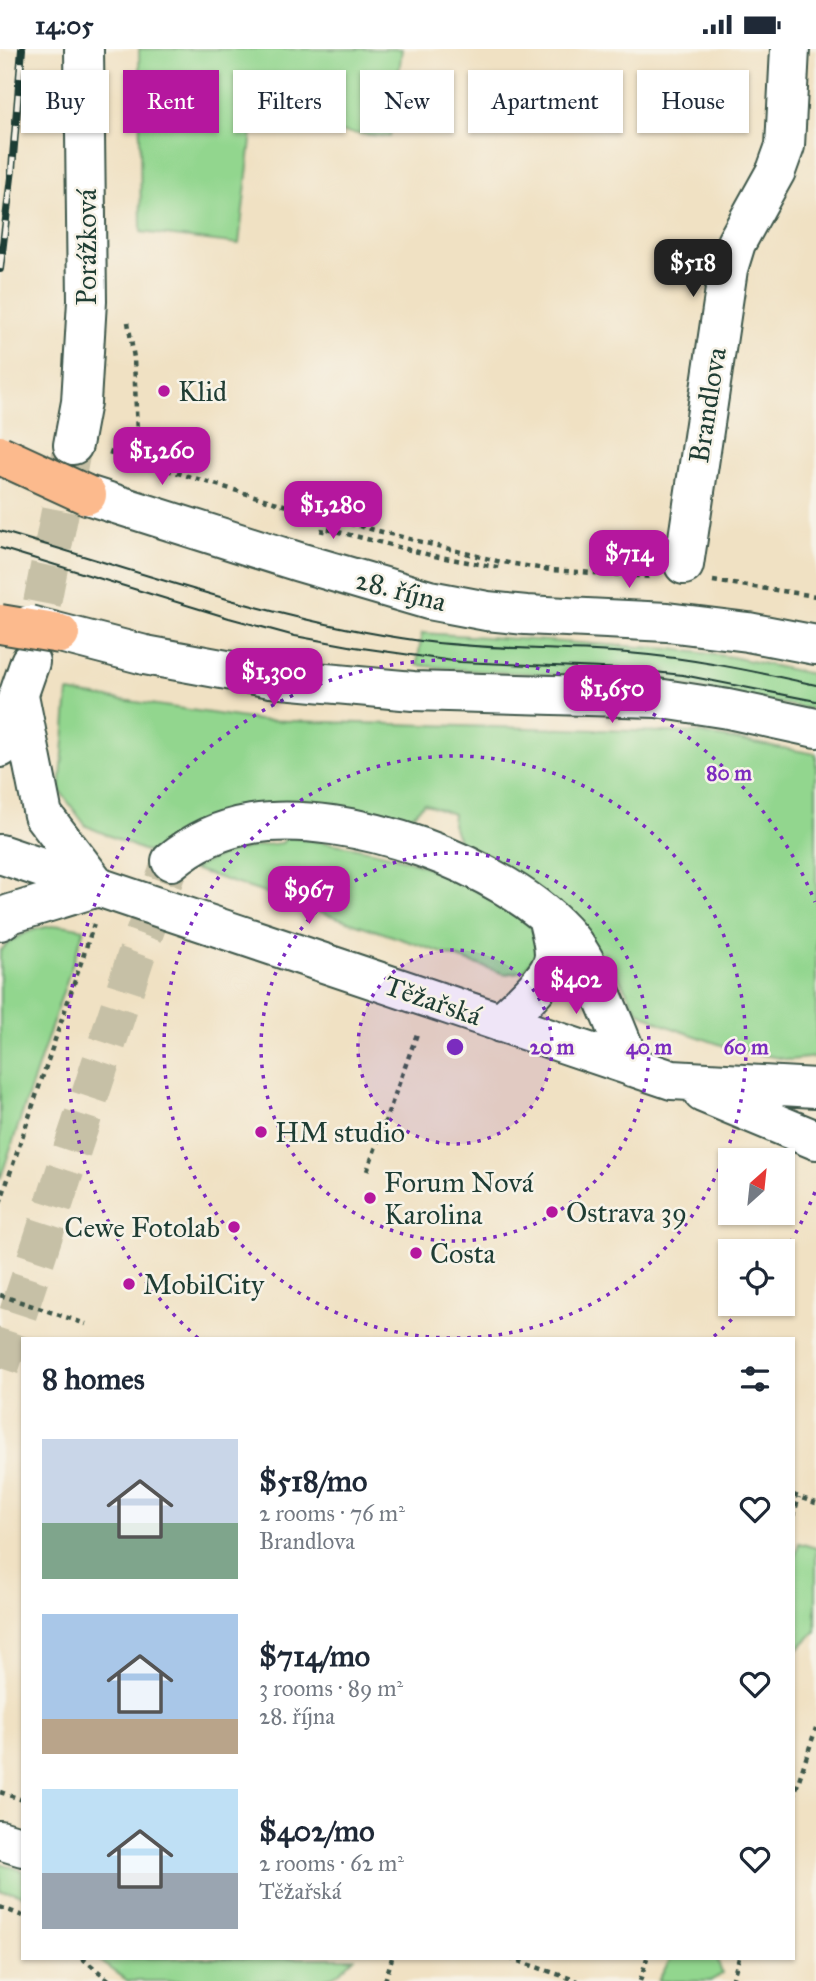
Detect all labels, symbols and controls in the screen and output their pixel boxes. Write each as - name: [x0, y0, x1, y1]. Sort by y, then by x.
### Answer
- text: 14:05: [35, 9, 94, 41]
- chip: Buy: [21, 70, 109, 133]
- chip: Rent: [123, 70, 219, 133]
- chip: Filters: [233, 70, 346, 133]
- chip: New: [360, 70, 454, 133]
- chip: Apartment: [468, 70, 623, 133]
- chip: House: [637, 70, 749, 133]
- street label: Porážková: [69, 188, 104, 305]
- pin: $518: [652, 239, 734, 299]
- text: $518: [670, 248, 716, 276]
- street label: Brandlova: [681, 345, 734, 465]
- place label: Klid: [178, 374, 227, 409]
- marker: Klid: [156, 383, 172, 399]
- pin: $1,260: [105, 427, 219, 487]
- text: $1,260: [129, 436, 195, 464]
- pin: $1,280: [276, 482, 390, 541]
- text: $1,280: [300, 490, 366, 518]
- pin: $714: [588, 531, 670, 590]
- text: $714: [605, 539, 653, 567]
- street label: 28. října: [352, 562, 450, 619]
- pin: $1,300: [217, 649, 331, 708]
- text: $1,300: [242, 657, 306, 685]
- pin: $1,650: [555, 665, 669, 725]
- text: $1,650: [580, 674, 644, 702]
- text: 80 m: [706, 760, 752, 786]
- pin: $967: [268, 867, 350, 926]
- text: $967: [284, 875, 334, 903]
- pin: $402: [535, 957, 617, 1016]
- text: $402: [550, 965, 602, 993]
- street label: Těžařská: [380, 968, 486, 1033]
- text: 20 m: [530, 1034, 575, 1060]
- text: 40 m: [626, 1034, 672, 1060]
- text: 60 m: [723, 1034, 769, 1060]
- centre of rings: [443, 1035, 467, 1059]
- place label: HM studio: [275, 1115, 405, 1150]
- marker: HM studio: [253, 1124, 269, 1140]
- north arrow: [718, 1148, 794, 1225]
- map controls: [718, 1148, 795, 1316]
- place label: Forum Nová Karolina: [384, 1165, 534, 1232]
- marker: Forum Nová Karolina: [362, 1190, 378, 1206]
- place label: Ostrava 39: [566, 1195, 687, 1230]
- marker: Ostrava 39: [544, 1204, 560, 1220]
- place label: Cewe Fotolab: [64, 1210, 220, 1245]
- marker: Cewe Fotolab: [226, 1219, 242, 1235]
- place label: Costa: [430, 1236, 496, 1271]
- button: locate: [718, 1239, 795, 1316]
- marker: Costa: [408, 1245, 424, 1261]
- place label: MobilCity: [143, 1267, 265, 1302]
- marker: MobilCity: [121, 1276, 137, 1292]
- icon: filters: [736, 1360, 774, 1398]
- text: 8 homes: [42, 1361, 145, 1397]
- text: $518/mo: [259, 1463, 367, 1499]
- icon: home: [98, 1467, 182, 1551]
- icon: heart: [736, 1490, 774, 1528]
- text: 2 rooms · 76 m²: [259, 1499, 405, 1527]
- text: Brandlova: [259, 1527, 355, 1555]
- text: $714/mo: [259, 1638, 370, 1674]
- icon: home: [98, 1642, 182, 1726]
- icon: heart: [736, 1665, 774, 1703]
- text: 3 rooms · 89 m²: [259, 1674, 403, 1702]
- text: 28. října: [259, 1702, 335, 1730]
- text: $402/mo: [259, 1813, 375, 1849]
- icon: home: [98, 1817, 182, 1901]
- icon: heart: [736, 1840, 774, 1878]
- text: 2 rooms · 62 m²: [259, 1849, 404, 1877]
- text: Těžařská: [259, 1877, 342, 1905]

